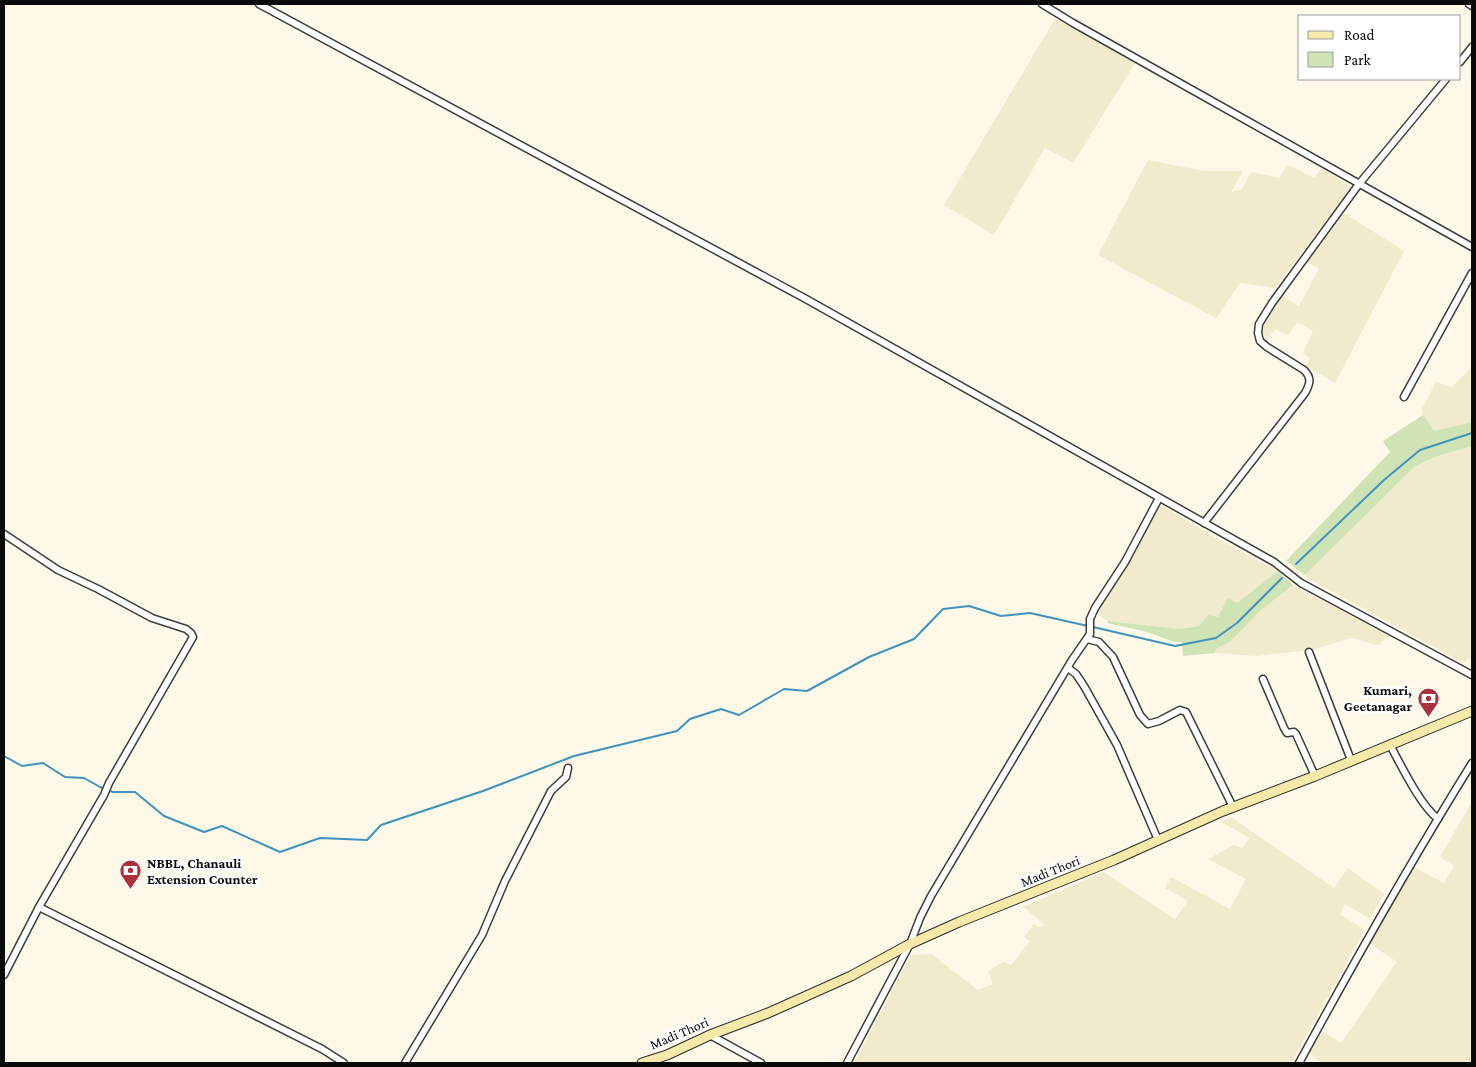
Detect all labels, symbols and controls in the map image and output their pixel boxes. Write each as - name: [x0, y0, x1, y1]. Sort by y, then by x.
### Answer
- legend: [1298, 15, 1461, 80]
- text: Road: [1344, 27, 1375, 43]
- text: Park: [1344, 52, 1371, 68]
- place label: Kumari, Geetanagar: [1344, 682, 1412, 714]
- bank icon: Kumari, Geetanagar: [1416, 686, 1440, 717]
- street label: Madi Thori: [1018, 852, 1082, 890]
- place label: NBBL, Chanauli Extension Counter: [147, 855, 258, 887]
- bank icon: NBBL, Chanauli Extension Counter: [119, 859, 143, 890]
- street label: Madi Thori: [647, 1013, 711, 1053]

